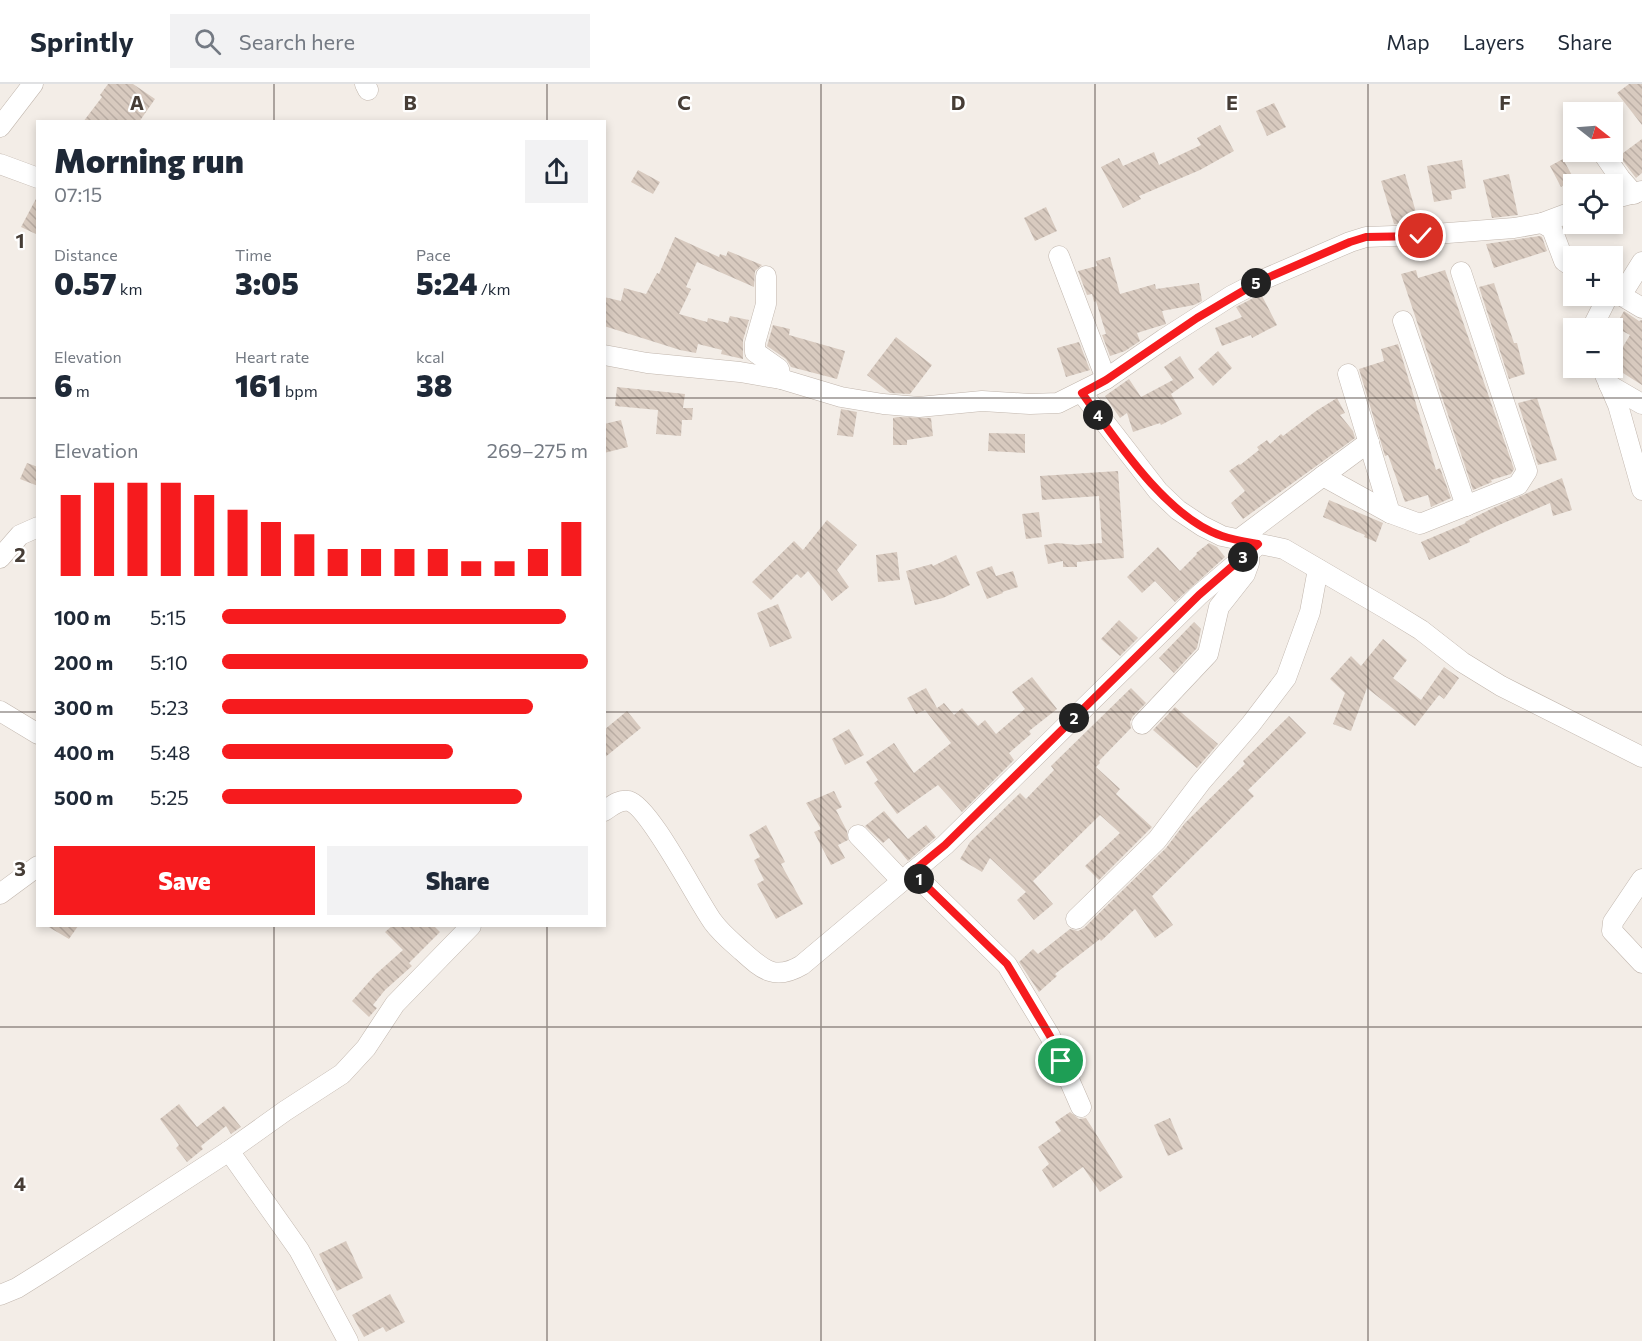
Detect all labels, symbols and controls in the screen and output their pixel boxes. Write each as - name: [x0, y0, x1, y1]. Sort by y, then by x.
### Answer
- search box: [170, 14, 590, 68]
- text: Sprintly: [30, 24, 134, 58]
- icon: search: [191, 25, 224, 58]
- text: Search here: [239, 28, 355, 55]
- text: Map: [1386, 29, 1430, 54]
- text: Layers: [1463, 29, 1525, 54]
- text: Share: [1558, 29, 1612, 54]
- text: A: [130, 90, 144, 114]
- text: B: [403, 90, 417, 114]
- text: C: [677, 90, 691, 114]
- text: D: [951, 90, 965, 114]
- text: E: [1226, 90, 1238, 114]
- text: F: [1499, 90, 1511, 114]
- north arrow: [1563, 102, 1623, 162]
- map controls: [1563, 102, 1623, 378]
- text: Morning run: [54, 139, 244, 180]
- button: share: [525, 140, 588, 203]
- button: locate: [1563, 174, 1623, 234]
- text: 07:15: [54, 182, 102, 206]
- pin: [1395, 210, 1446, 261]
- icon: check: [1404, 219, 1437, 252]
- text: 1: [15, 228, 25, 252]
- text: Distance: [54, 245, 118, 264]
- text: Time: [235, 245, 272, 264]
- text: Pace: [416, 245, 451, 264]
- button: +: [1563, 246, 1623, 306]
- text: 0.57: [54, 264, 117, 301]
- text: 3:05: [235, 264, 299, 301]
- text: 5:24: [416, 264, 478, 301]
- pin: 5: [1241, 268, 1271, 298]
- text: 5: [1251, 273, 1261, 292]
- text: km: [117, 279, 142, 298]
- text: /km: [478, 279, 510, 298]
- button: −: [1563, 318, 1623, 378]
- text: Elevation: [54, 347, 122, 366]
- text: Heart rate: [235, 347, 309, 366]
- text: kcal: [416, 347, 445, 366]
- text: 6: [54, 366, 73, 403]
- text: 161: [235, 366, 282, 403]
- text: 38: [416, 366, 452, 403]
- text: m: [73, 381, 90, 400]
- text: bpm: [282, 381, 318, 400]
- pin: 4: [1083, 400, 1113, 430]
- text: 4: [1093, 405, 1103, 424]
- text: Elevation: [54, 438, 139, 462]
- text: 269–275 m: [487, 438, 588, 462]
- text: 2: [14, 542, 26, 566]
- pin: 3: [1228, 542, 1258, 572]
- text: 3: [1238, 547, 1248, 566]
- text: 100 m: [54, 605, 111, 629]
- text: 5:15: [150, 605, 186, 629]
- text: 200 m: [54, 650, 113, 674]
- text: 5:10: [150, 650, 188, 674]
- text: 300 m: [54, 695, 114, 719]
- text: 5:23: [150, 695, 189, 719]
- pin: 2: [1059, 703, 1089, 733]
- text: 2: [1069, 708, 1079, 727]
- text: 400 m: [54, 740, 114, 764]
- text: 5:48: [150, 740, 190, 764]
- text: 500 m: [54, 785, 114, 809]
- text: 5:25: [150, 785, 189, 809]
- button: Save: [54, 846, 315, 915]
- button: Share: [327, 846, 588, 915]
- text: 3: [14, 856, 26, 880]
- pin: 1: [904, 864, 934, 894]
- text: 1: [915, 869, 923, 888]
- pin: [1035, 1035, 1086, 1086]
- icon: arrive: [1044, 1044, 1077, 1077]
- text: 4: [14, 1171, 26, 1195]

